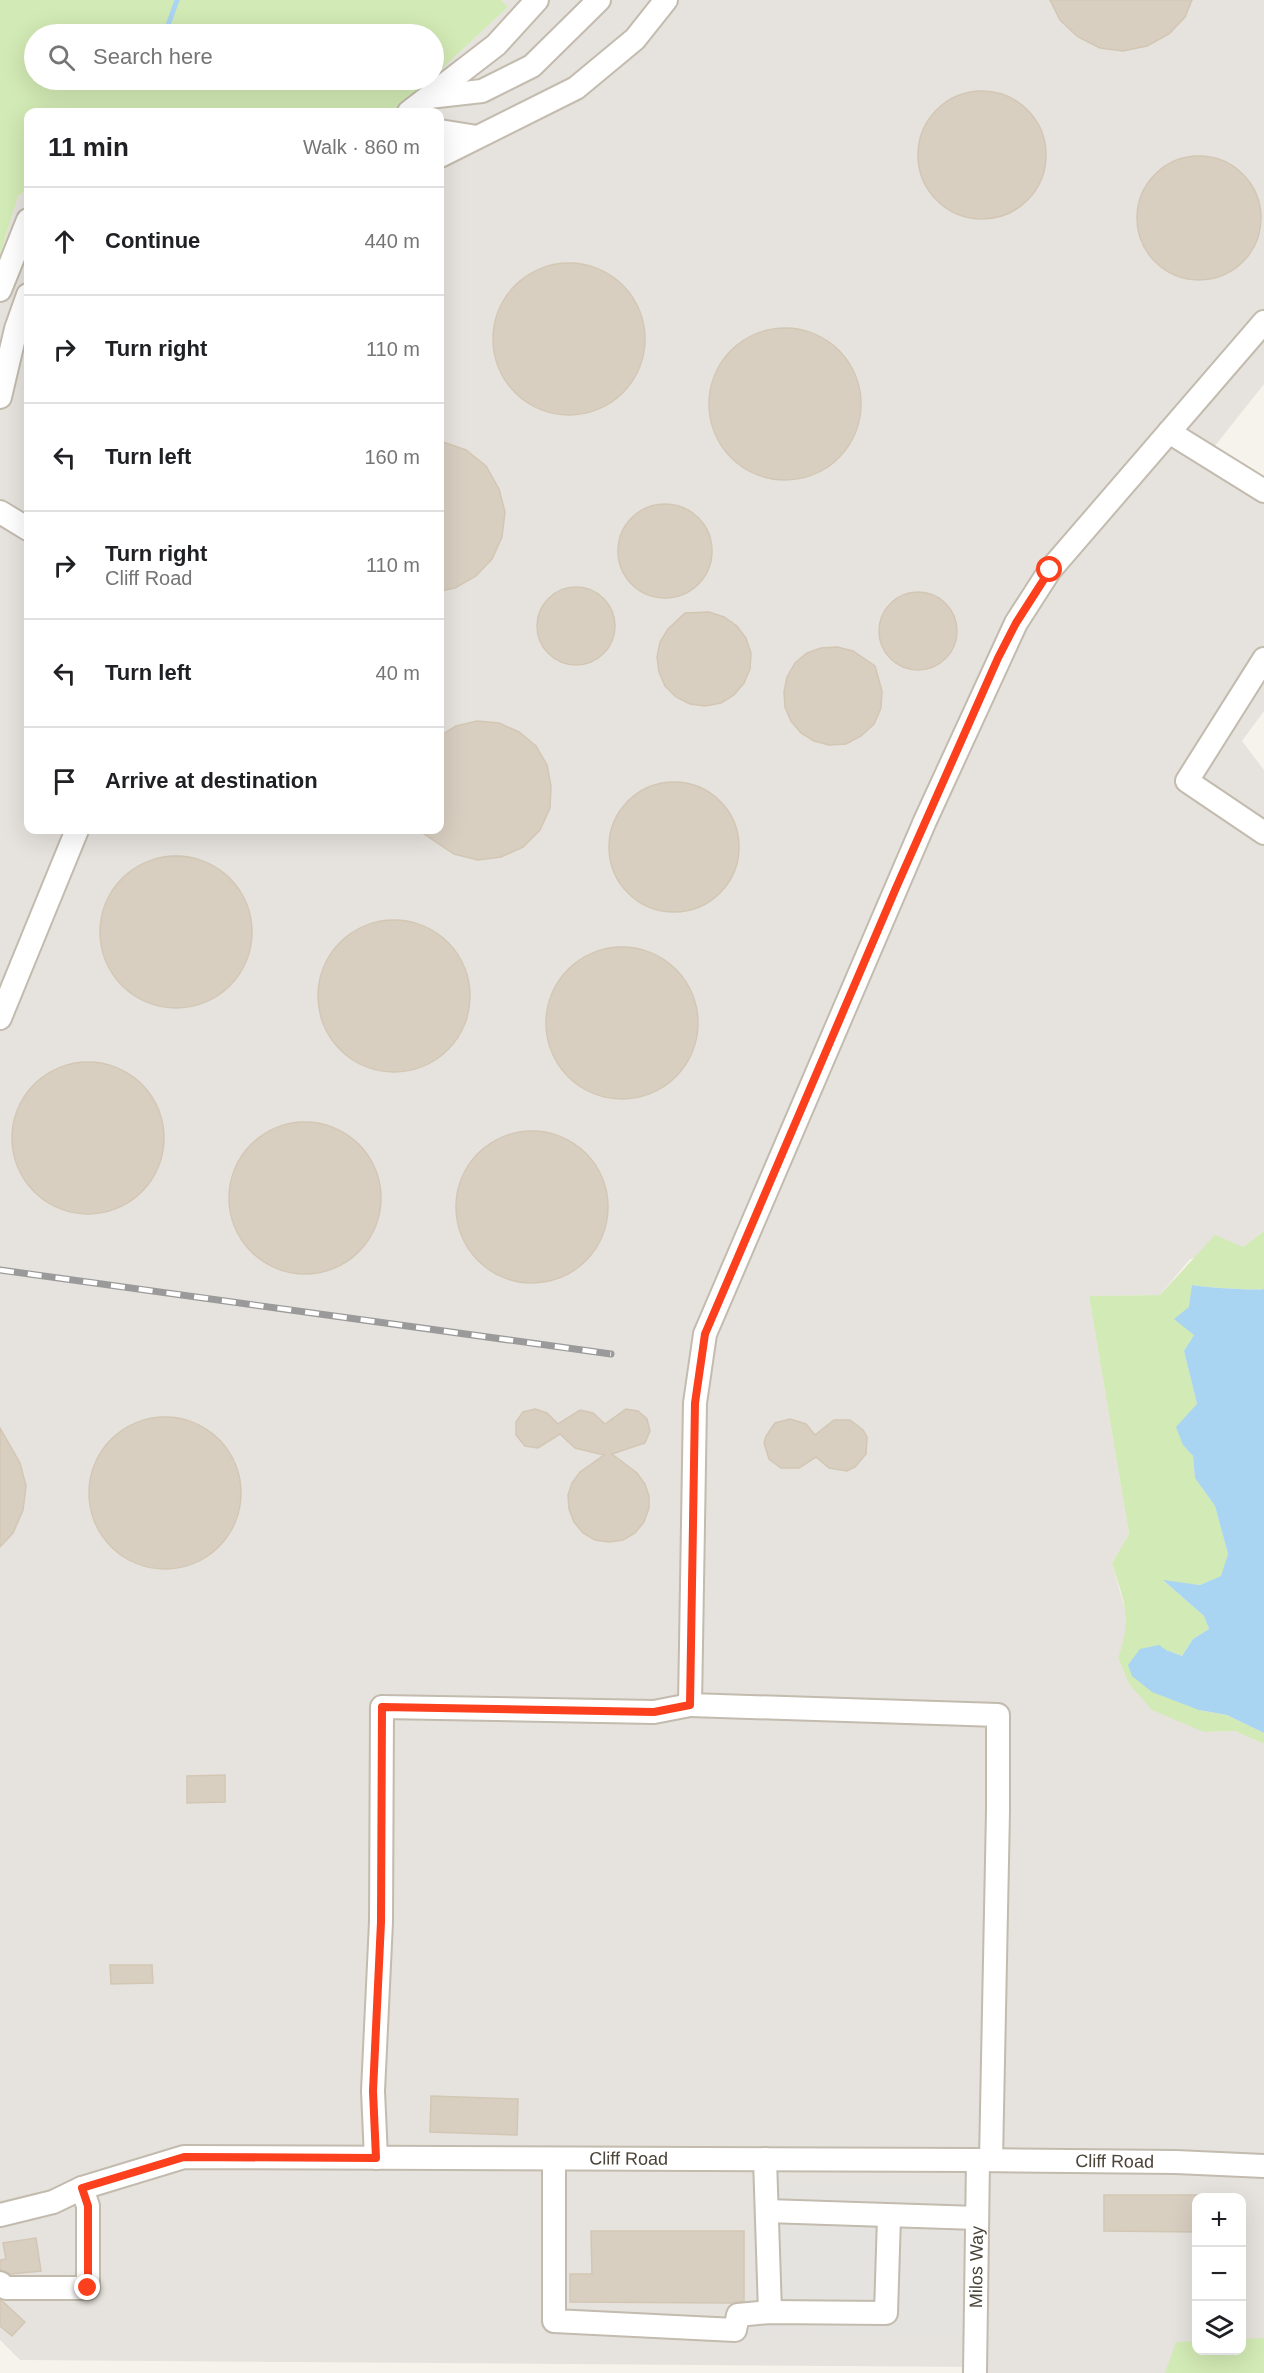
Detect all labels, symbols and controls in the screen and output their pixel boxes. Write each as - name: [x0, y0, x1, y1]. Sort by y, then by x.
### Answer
- search box: [24, 24, 444, 90]
- icon: search: [45, 41, 78, 74]
- text: Search here: [93, 44, 213, 69]
- text: 11 min: [48, 132, 129, 162]
- text: Walk · 860 m: [303, 136, 420, 158]
- icon: ahead: [48, 225, 81, 258]
- text: Continue: [105, 228, 200, 253]
- text: 440 m: [364, 230, 420, 252]
- icon: right: [48, 333, 81, 366]
- text: Turn right: [105, 336, 207, 361]
- text: 110 m: [366, 338, 420, 360]
- icon: left: [48, 441, 81, 474]
- text: Turn left: [105, 444, 191, 469]
- text: 160 m: [364, 446, 420, 468]
- text: Turn right: [105, 541, 207, 566]
- icon: right: [48, 549, 81, 582]
- text: 110 m: [366, 554, 420, 576]
- route start: [1036, 556, 1062, 582]
- text: Cliff Road: [105, 567, 192, 589]
- icon: left: [48, 657, 81, 690]
- text: Turn left: [105, 660, 191, 685]
- text: 40 m: [376, 662, 420, 684]
- icon: arrive: [48, 765, 81, 798]
- text: Arrive at destination: [105, 768, 318, 793]
- street label: Cliff Road: [589, 2149, 668, 2169]
- street label: Cliff Road: [1075, 2151, 1154, 2172]
- map controls: [1192, 2193, 1246, 2355]
- button: +: [1192, 2193, 1246, 2247]
- street label: Milos Way: [966, 2226, 987, 2308]
- button: −: [1192, 2247, 1246, 2301]
- route end: [74, 2274, 100, 2300]
- button: layers: [1192, 2301, 1246, 2355]

